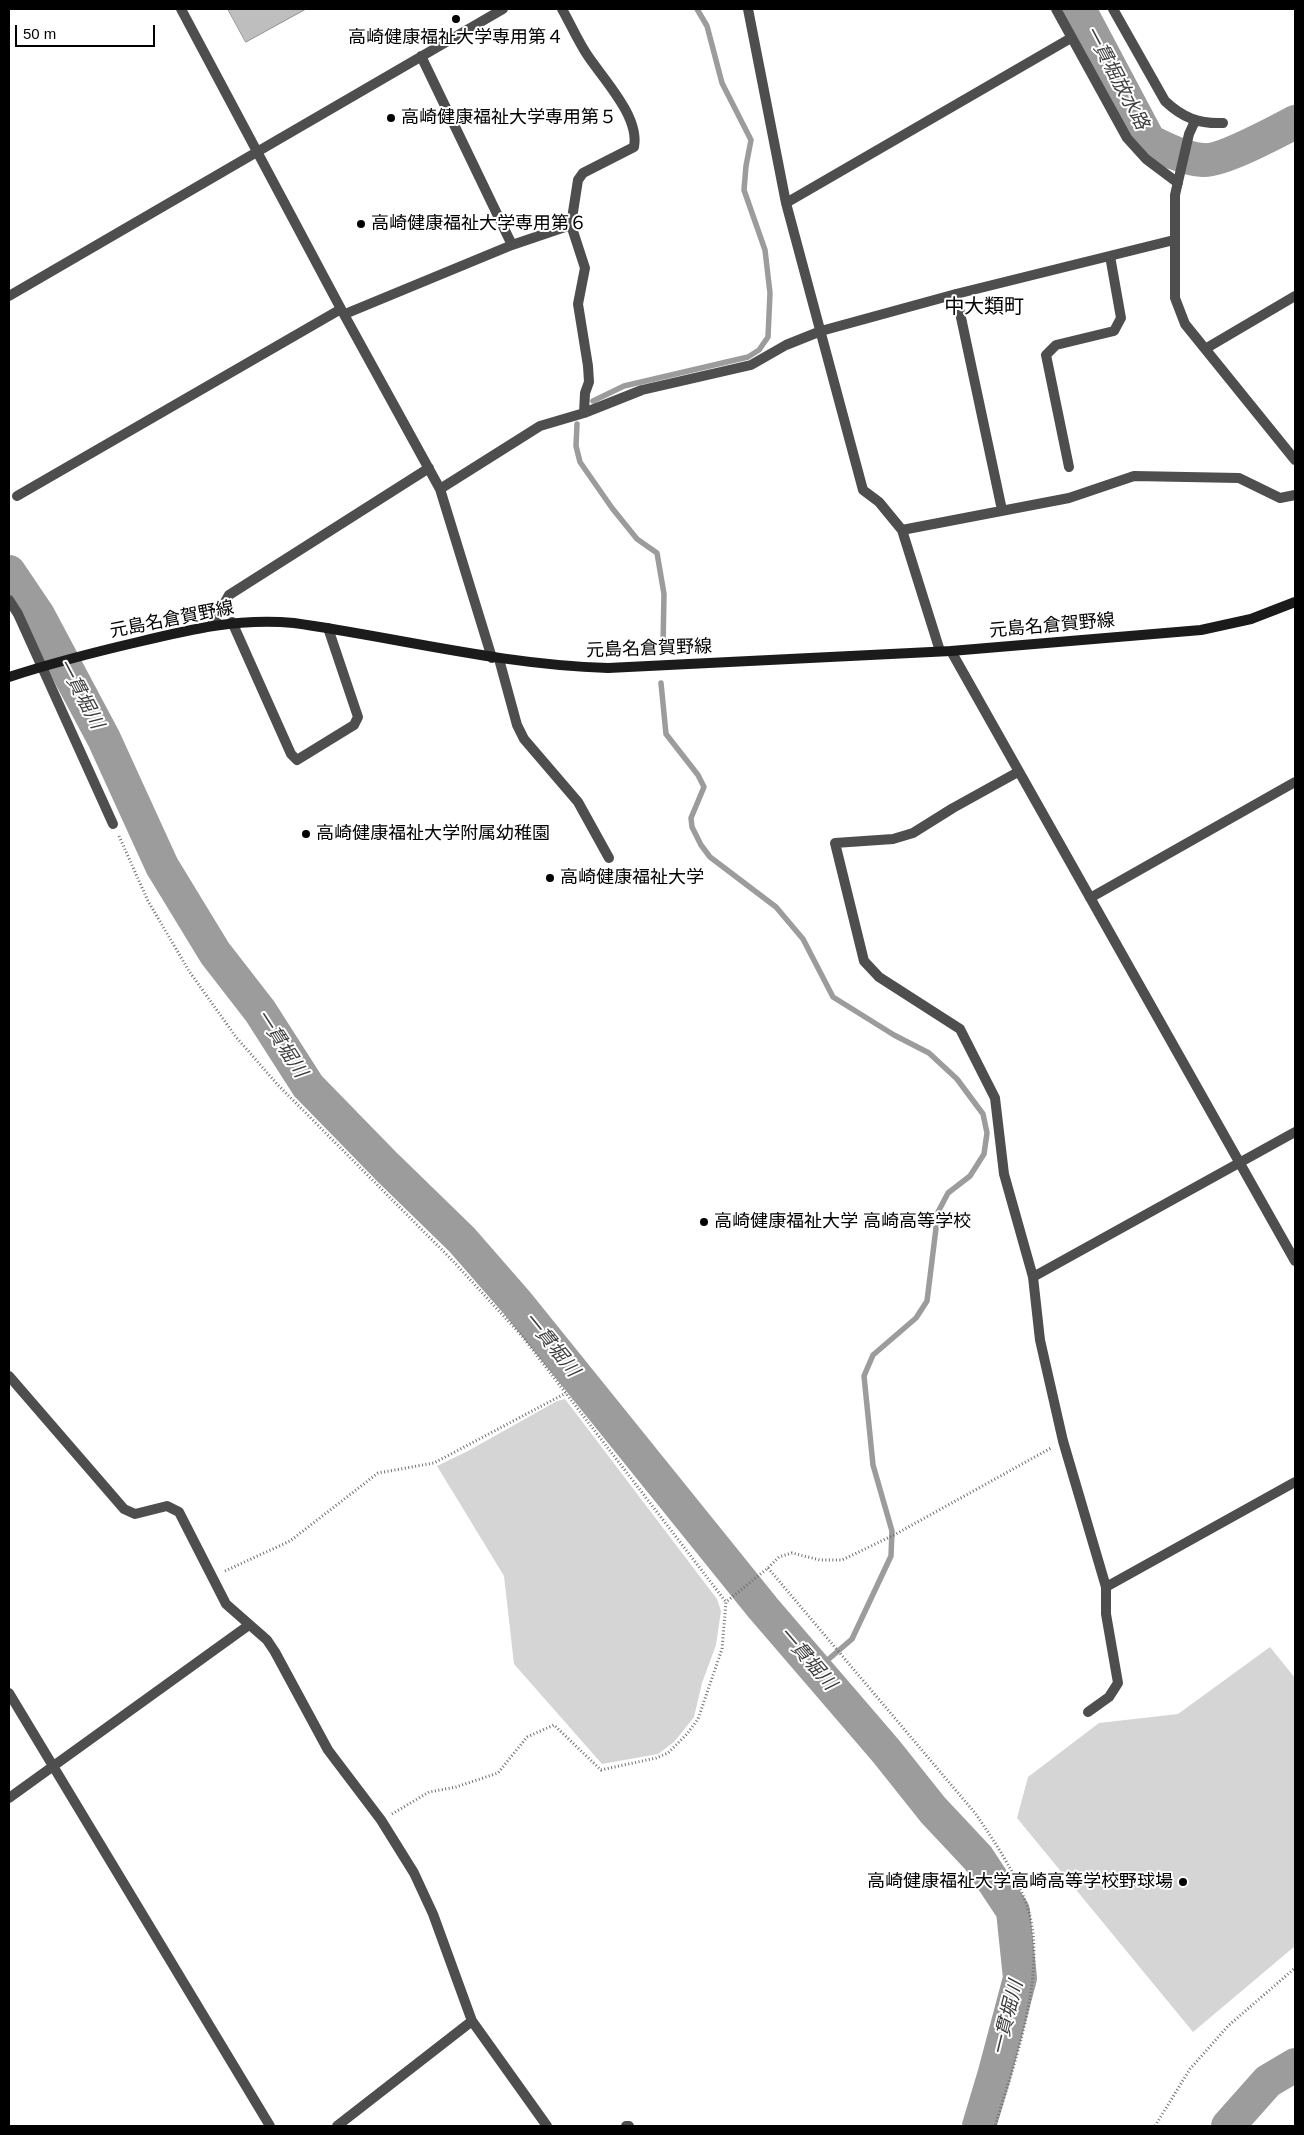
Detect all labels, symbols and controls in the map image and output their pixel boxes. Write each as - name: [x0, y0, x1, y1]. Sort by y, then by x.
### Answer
- marker: 高崎健康福祉大学専用第４: [450, 13, 462, 25]
- scale bar: [18, 15, 158, 47]
- water label: 一貫堀放水路: [1079, 22, 1153, 134]
- text: 50 m: [23, 25, 56, 42]
- place label: 高崎健康福祉大学専用第４: [348, 27, 564, 49]
- place label: 高崎健康福祉大学専用第５: [401, 107, 617, 129]
- marker: 高崎健康福祉大学専用第５: [385, 112, 397, 124]
- place label: 高崎健康福祉大学専用第６: [371, 213, 587, 235]
- marker: 高崎健康福祉大学専用第６: [355, 218, 367, 230]
- district label: 中大類町: [944, 295, 1024, 319]
- street label: 元島名倉賀野線: [108, 597, 236, 643]
- street label: 元島名倉賀野線: [988, 610, 1116, 642]
- street label: 元島名倉賀野線: [586, 636, 712, 662]
- water label: 一貫堀川: [52, 655, 108, 733]
- place label: 高崎健康福祉大学附属幼稚園: [316, 823, 550, 845]
- marker: 高崎健康福祉大学附属幼稚園: [300, 828, 312, 840]
- place label: 高崎健康福祉大学: [560, 867, 704, 889]
- marker: 高崎健康福祉大学: [544, 872, 556, 884]
- water label: 一貫堀川: [251, 1006, 311, 1082]
- place label: 高崎健康福祉大学 高崎高等学校: [714, 1211, 971, 1233]
- marker: 高崎健康福祉大学 高崎高等学校: [698, 1216, 710, 1228]
- water label: 一貫堀川: [518, 1308, 584, 1382]
- water label: 一貫堀川: [773, 1623, 841, 1695]
- place label: 高崎健康福祉大学高崎高等学校野球場: [867, 1871, 1173, 1893]
- marker: 高崎健康福祉大学高崎高等学校野球場: [1177, 1876, 1189, 1888]
- water label: 一貫堀川: [988, 1978, 1028, 2058]

